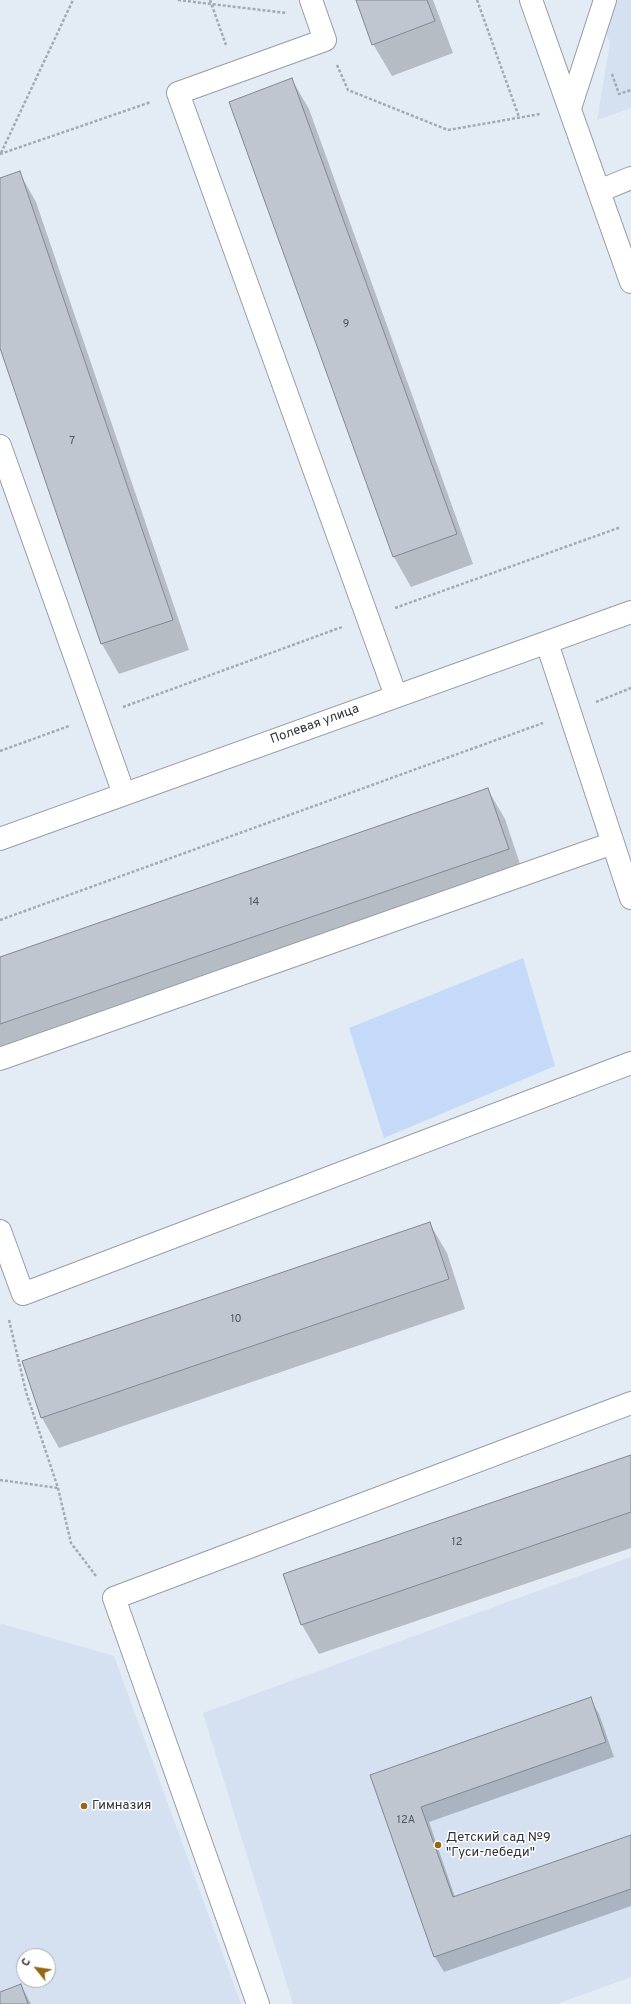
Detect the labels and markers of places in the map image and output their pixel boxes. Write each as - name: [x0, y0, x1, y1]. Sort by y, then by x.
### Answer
- place label: Гимназия: [92, 1798, 151, 1814]
- marker: Гимназия: [79, 1801, 89, 1811]
- place label: Детский сад №9 "Гуси-лебеди": [446, 1830, 551, 1861]
- marker: Детский сад №9 "Гуси-лебеди": [433, 1840, 443, 1850]

